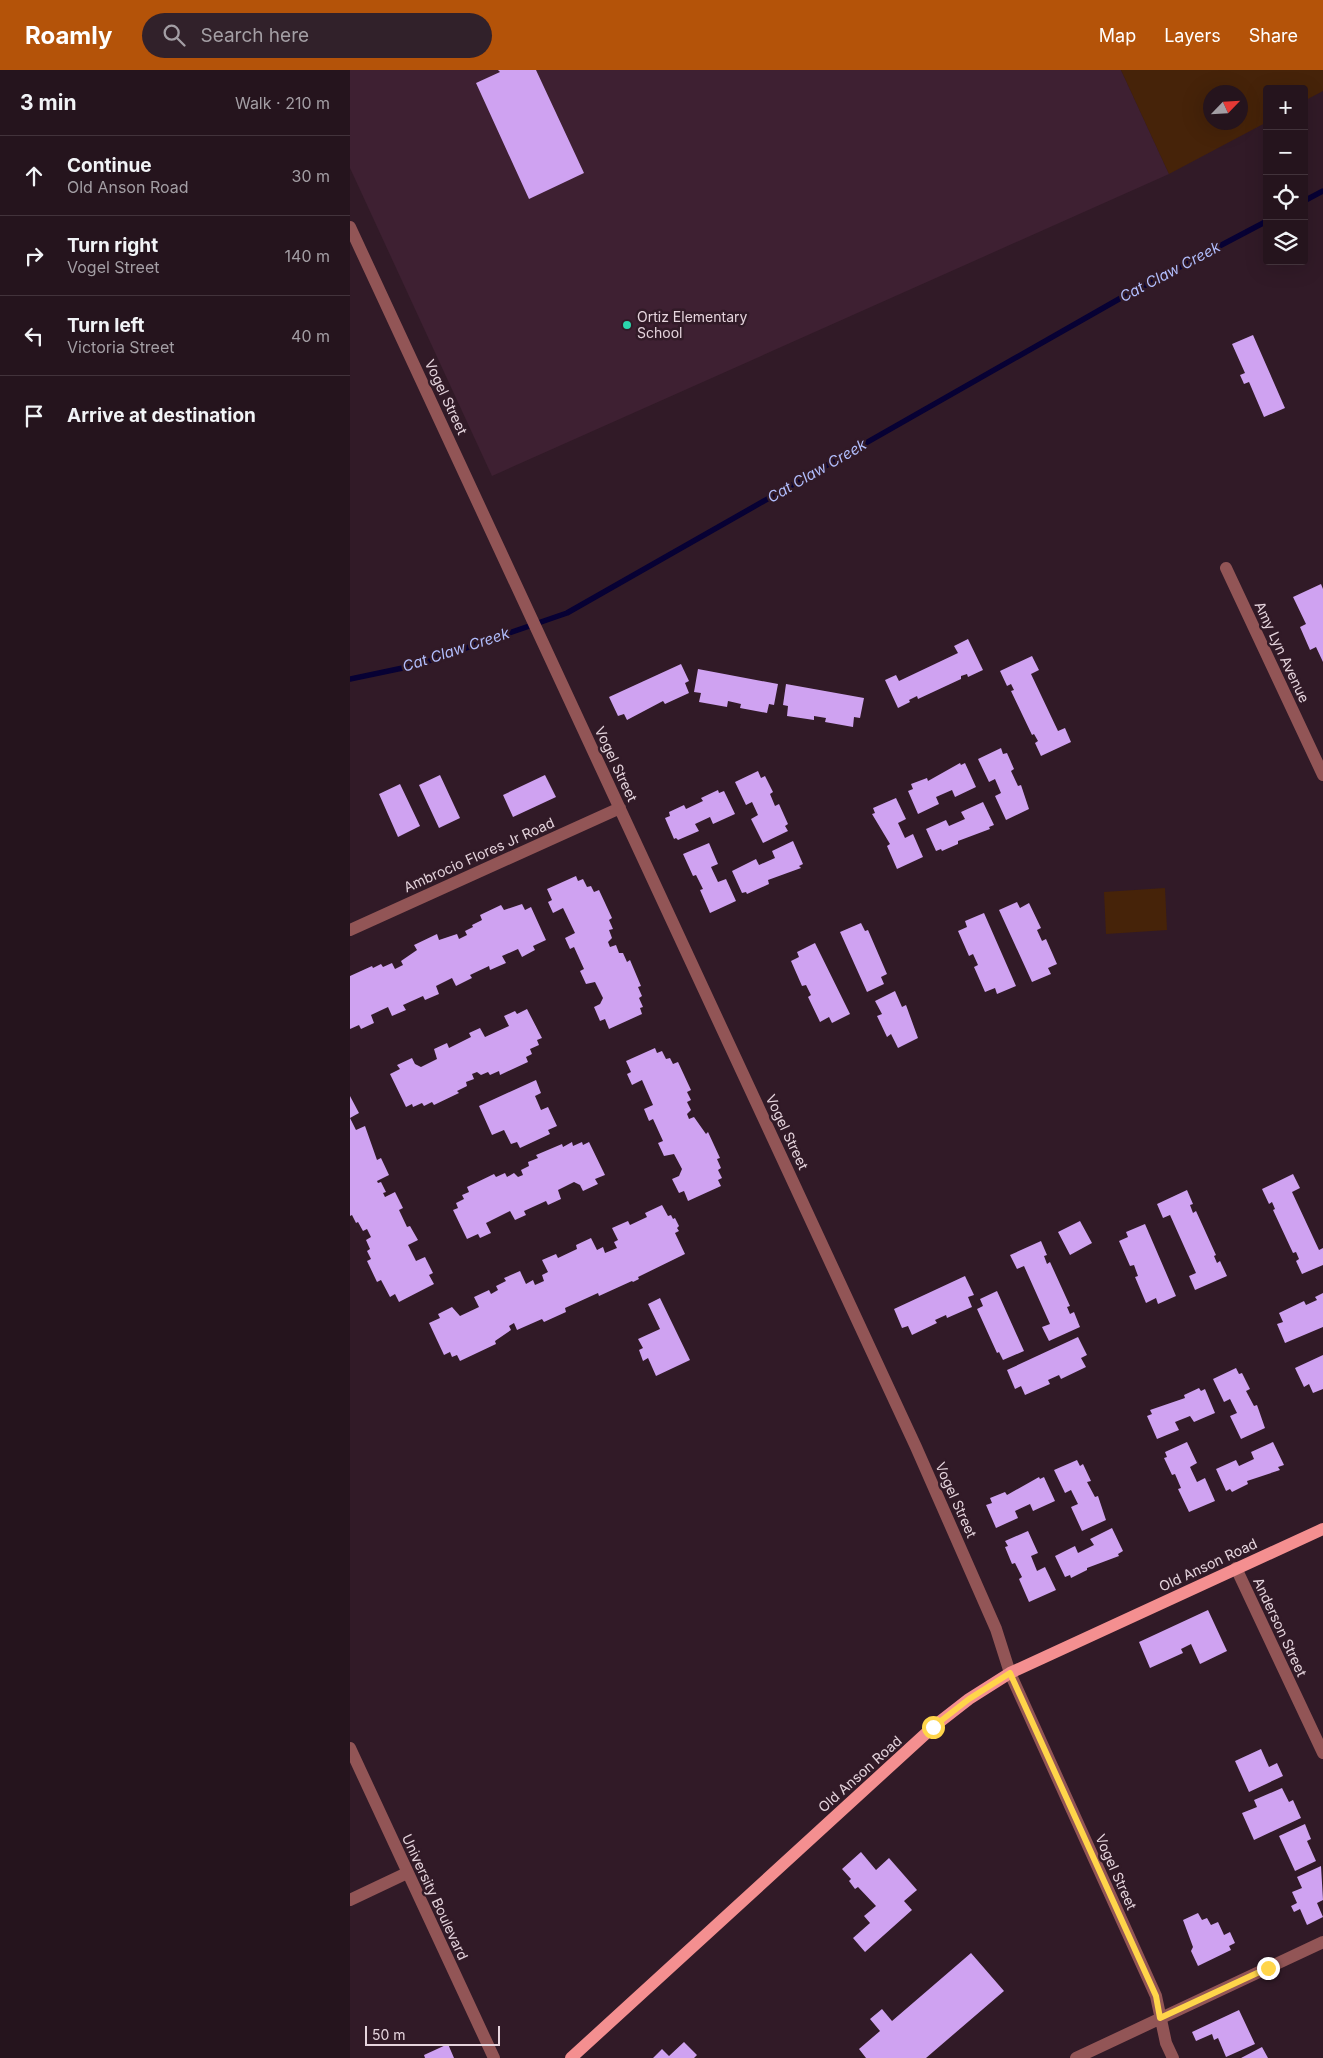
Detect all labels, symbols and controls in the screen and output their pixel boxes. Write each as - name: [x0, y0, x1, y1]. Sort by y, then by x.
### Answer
- search box: [142, 13, 492, 58]
- text: Roamly: [25, 21, 112, 50]
- icon: search: [160, 21, 188, 49]
- text: Search here: [200, 24, 309, 47]
- text: Map: [1099, 25, 1136, 46]
- text: Layers: [1164, 25, 1221, 46]
- text: Share: [1249, 25, 1298, 46]
- north arrow: [1203, 85, 1248, 130]
- map controls: [1263, 85, 1308, 265]
- button: +: [1263, 85, 1308, 130]
- text: 3 min: [20, 90, 76, 115]
- text: Walk · 210 m: [235, 93, 330, 113]
- button: −: [1263, 130, 1308, 175]
- text: Continue: [67, 154, 152, 177]
- icon: ahead: [20, 162, 48, 190]
- text: 30 m: [292, 166, 330, 186]
- button: locate: [1263, 175, 1308, 220]
- text: Old Anson Road: [67, 177, 188, 197]
- button: layers: [1263, 220, 1308, 265]
- text: Turn right: [67, 234, 158, 257]
- water label: Cat Claw Creek: [1116, 237, 1224, 306]
- icon: right: [20, 242, 48, 270]
- text: 140 m: [285, 246, 330, 266]
- text: Vogel Street: [67, 257, 159, 277]
- place label: Ortiz Elementary School: [637, 308, 747, 341]
- text: Turn left: [67, 314, 145, 337]
- marker: Ortiz Elementary School: [621, 319, 633, 331]
- icon: left: [20, 322, 48, 350]
- text: 40 m: [291, 326, 330, 346]
- text: Victoria Street: [67, 337, 175, 357]
- street label: Vogel Street: [422, 357, 471, 437]
- icon: arrive: [20, 402, 48, 430]
- text: Arrive at destination: [67, 404, 256, 427]
- water label: Cat Claw Creek: [764, 434, 870, 507]
- street label: Amy Lyn Avenue: [1252, 598, 1313, 705]
- water label: Cat Claw Creek: [400, 623, 512, 676]
- street label: Vogel Street: [592, 724, 641, 804]
- street label: Ambrocio Flores Jr Road: [401, 814, 557, 895]
- street label: Vogel Street: [763, 1092, 812, 1172]
- street label: Vogel Street: [932, 1459, 981, 1541]
- street label: Old Anson Road: [1156, 1534, 1260, 1595]
- street label: Anderson Street: [1250, 1575, 1311, 1679]
- route start: [922, 1716, 945, 1739]
- street label: Old Anson Road: [814, 1732, 905, 1816]
- street label: University Boulevard: [399, 1831, 472, 1962]
- street label: Vogel Street: [1092, 1831, 1141, 1913]
- route end: [1257, 1957, 1280, 1980]
- scale bar: [365, 2023, 500, 2046]
- text: 50 m: [372, 2026, 406, 2043]

